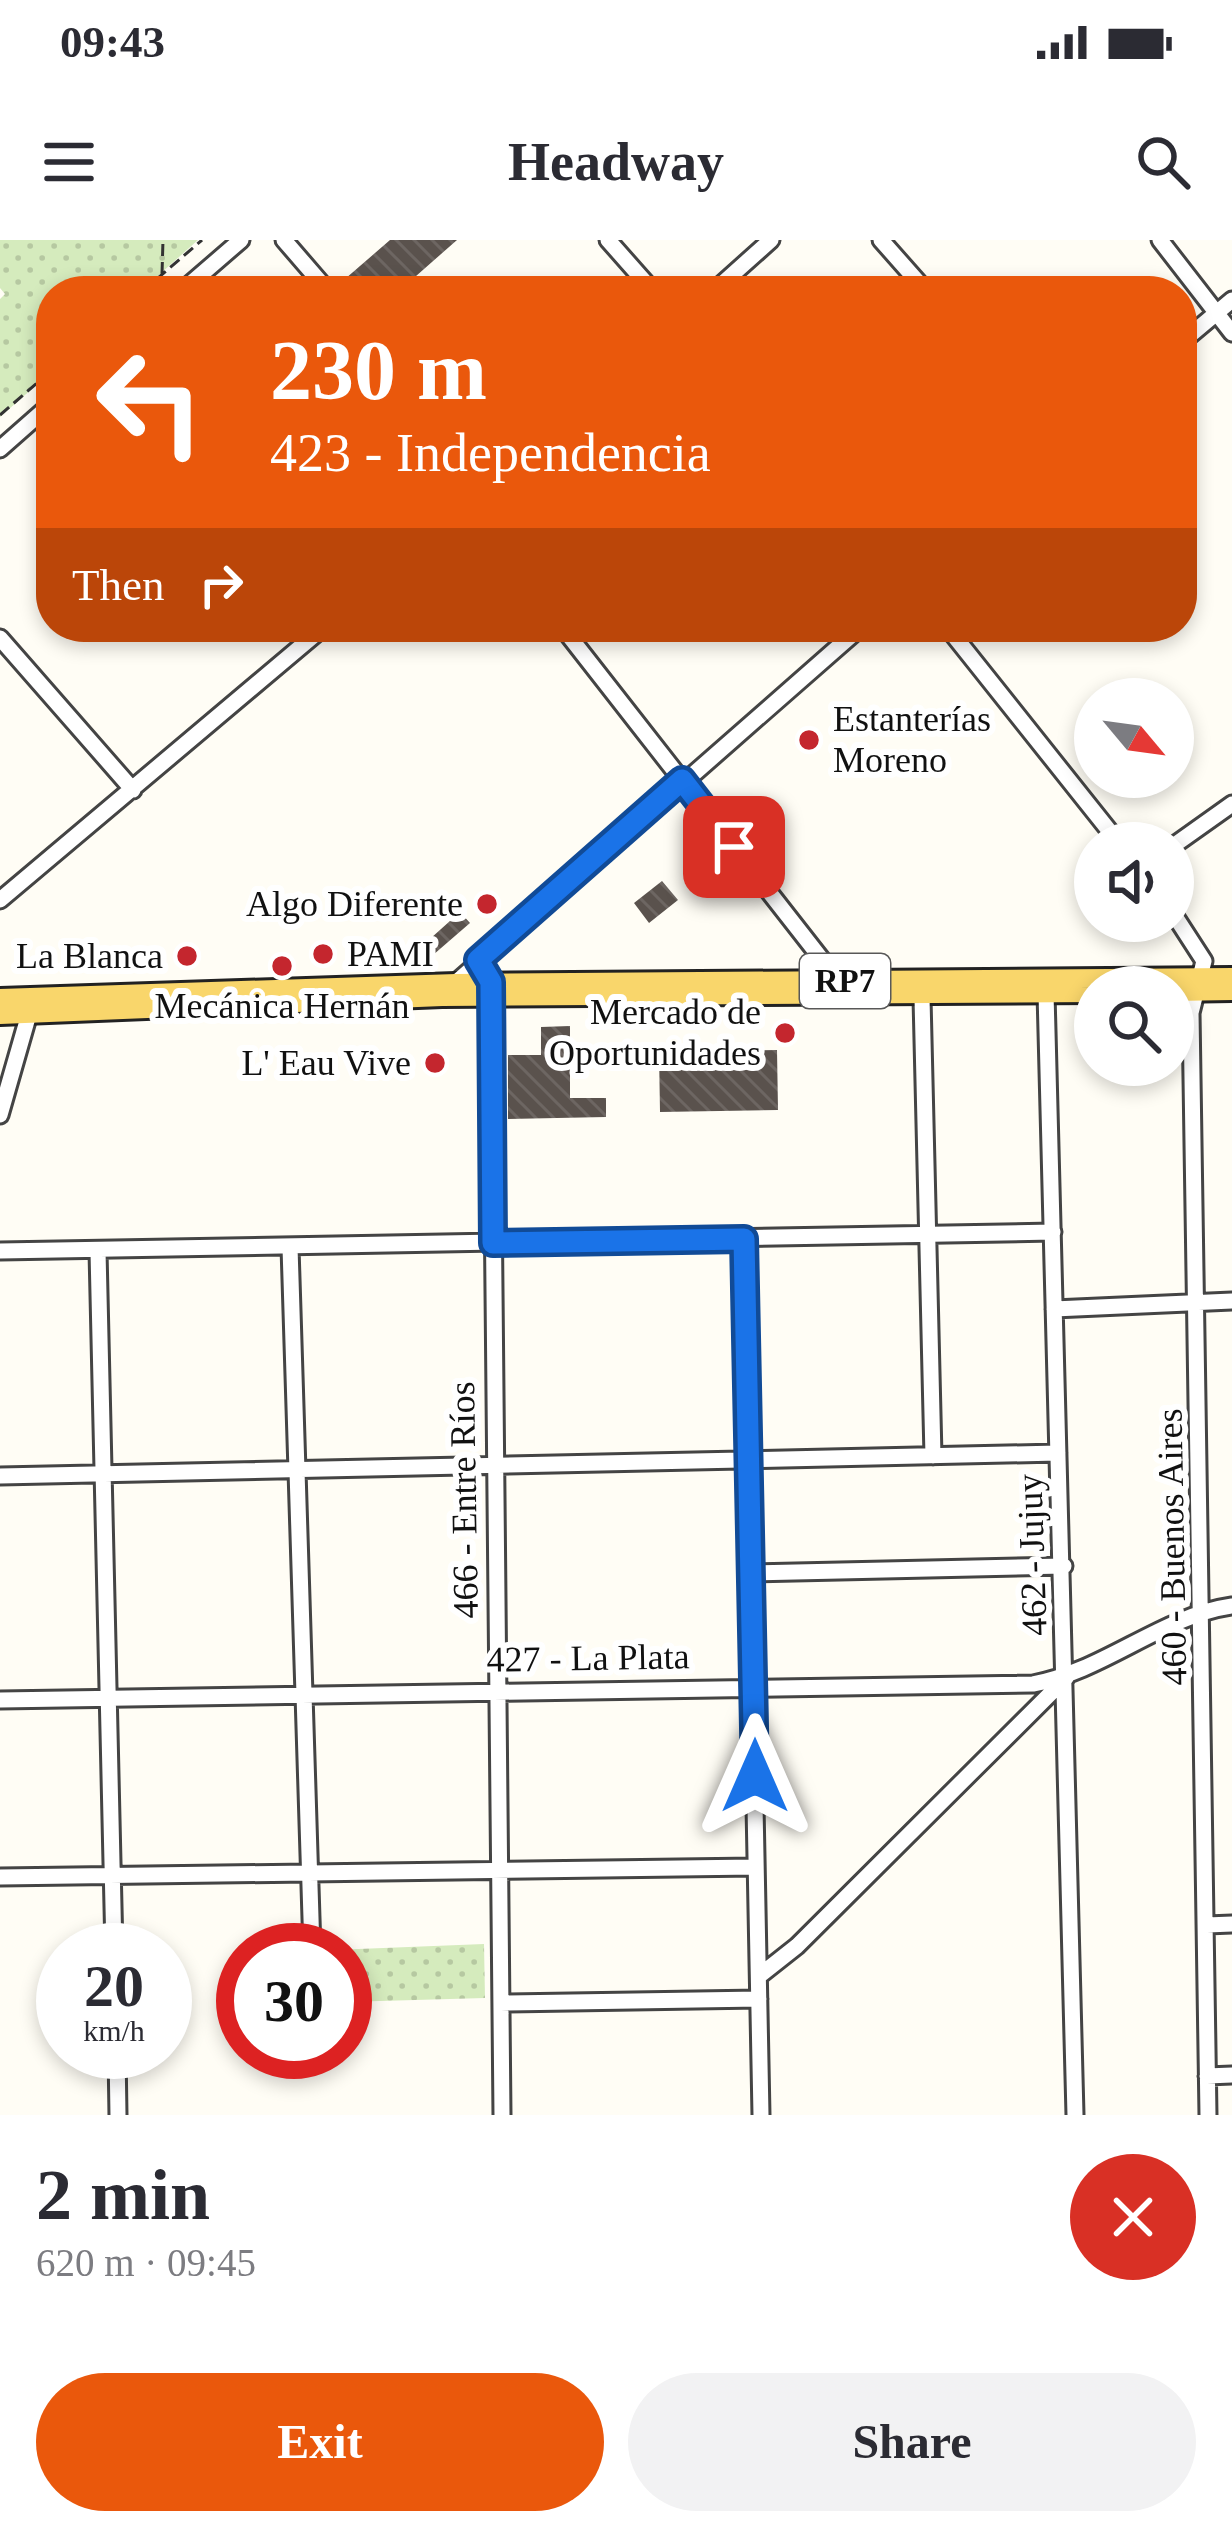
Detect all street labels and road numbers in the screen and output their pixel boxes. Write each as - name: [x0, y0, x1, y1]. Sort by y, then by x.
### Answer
- road number: RP7: [800, 954, 890, 1008]
- street label: 466 - Entre Ríos: [442, 1381, 486, 1619]
- street label: 460 - Buenos Aires: [1150, 1408, 1194, 1686]
- street label: 462 - Jujuy: [1009, 1473, 1055, 1637]
- street label: 427 - La Plata: [486, 1636, 690, 1680]

